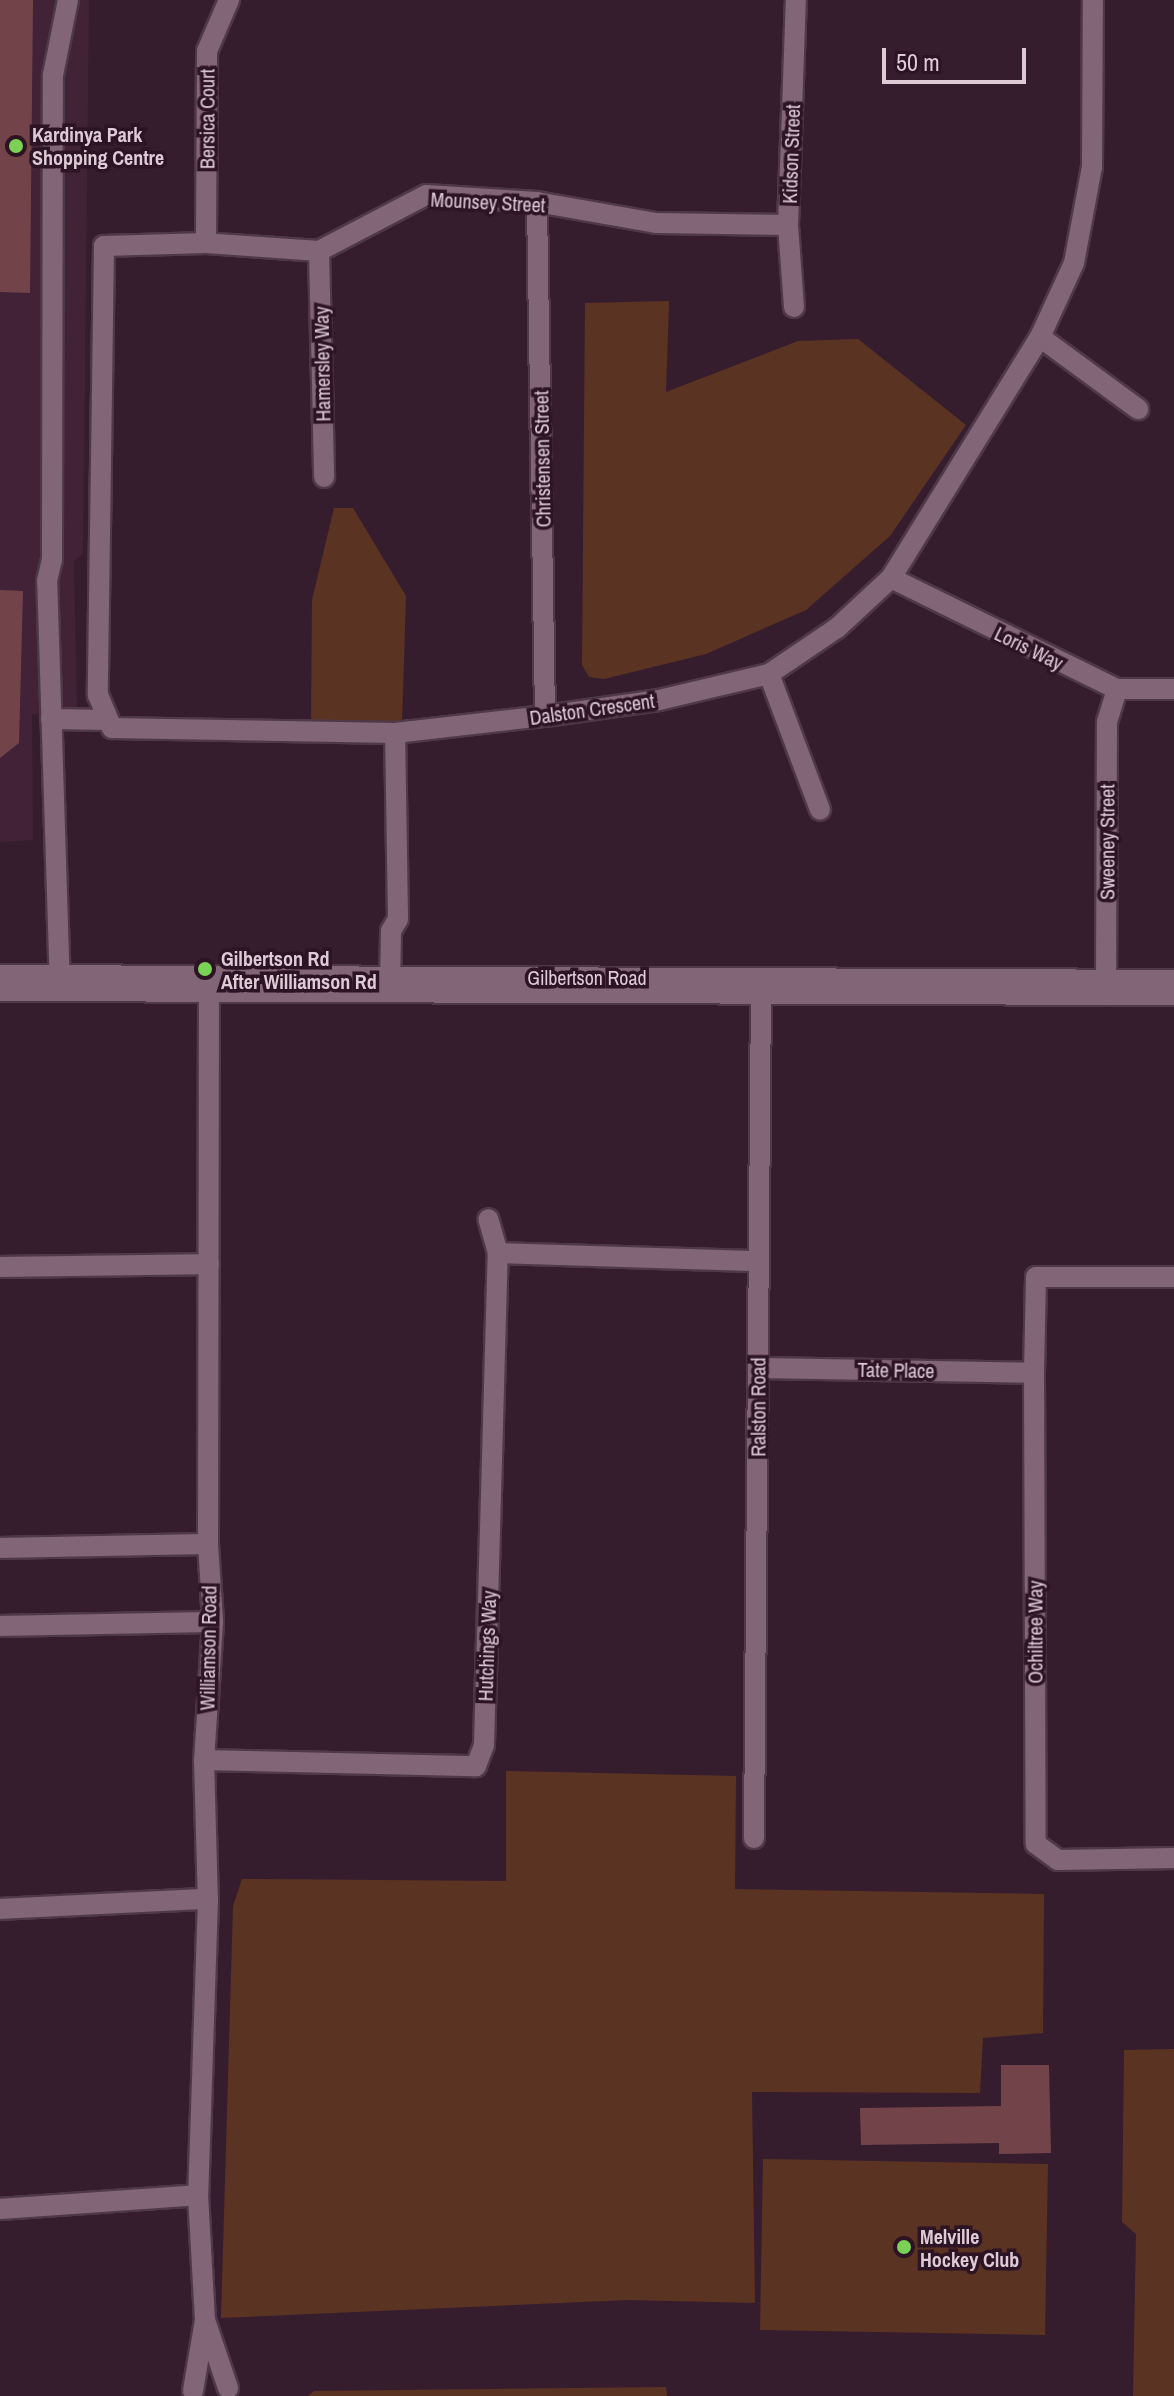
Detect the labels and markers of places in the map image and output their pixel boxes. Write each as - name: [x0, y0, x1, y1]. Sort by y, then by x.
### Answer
- place label: Kardinya Park Shopping Centre: [32, 122, 164, 169]
- marker: Kardinya Park Shopping Centre: [7, 137, 25, 155]
- place label: Gilbertson Rd After Williamson Rd: [221, 946, 377, 993]
- marker: Gilbertson Rd After Williamson Rd: [196, 960, 214, 978]
- place label: Melville Hockey Club: [920, 2224, 1019, 2271]
- marker: Melville Hockey Club: [895, 2238, 913, 2256]

